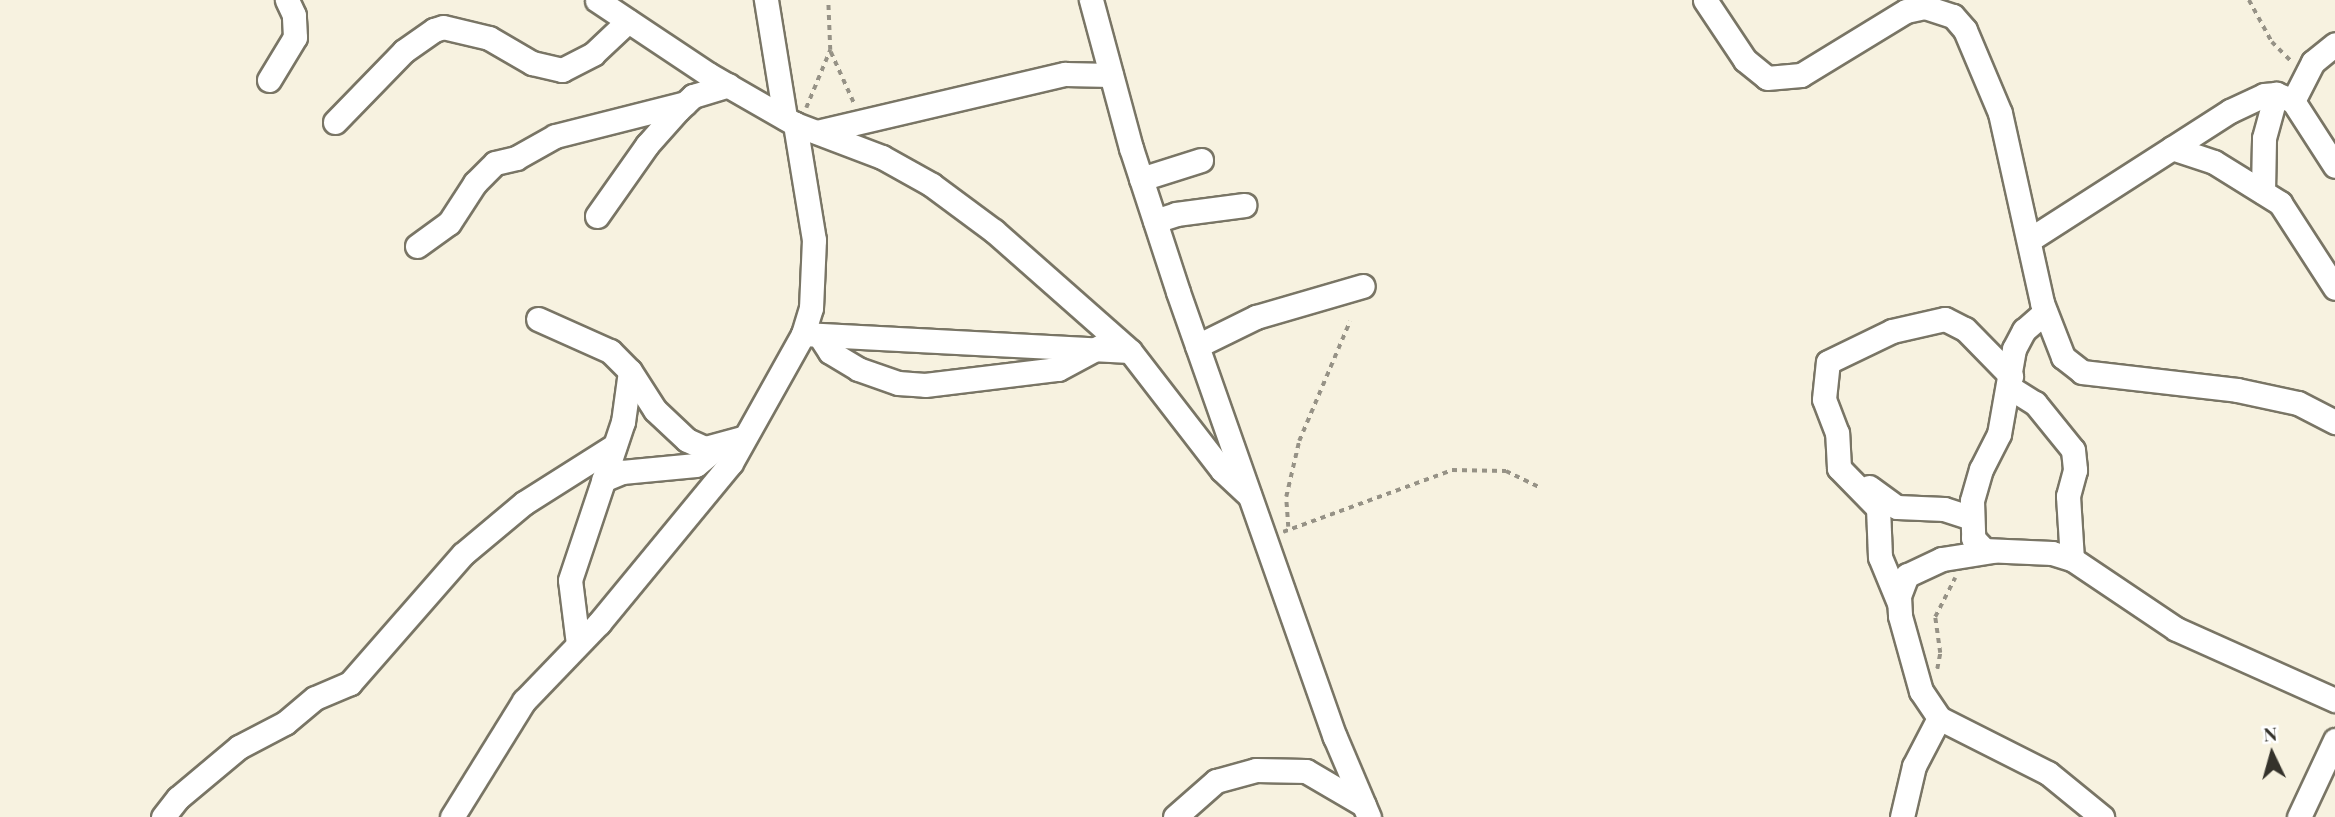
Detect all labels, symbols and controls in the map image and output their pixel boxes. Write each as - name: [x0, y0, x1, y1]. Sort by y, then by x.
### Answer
- north arrow: [2237, 719, 2307, 789]
- text: N: [2262, 720, 2278, 747]

